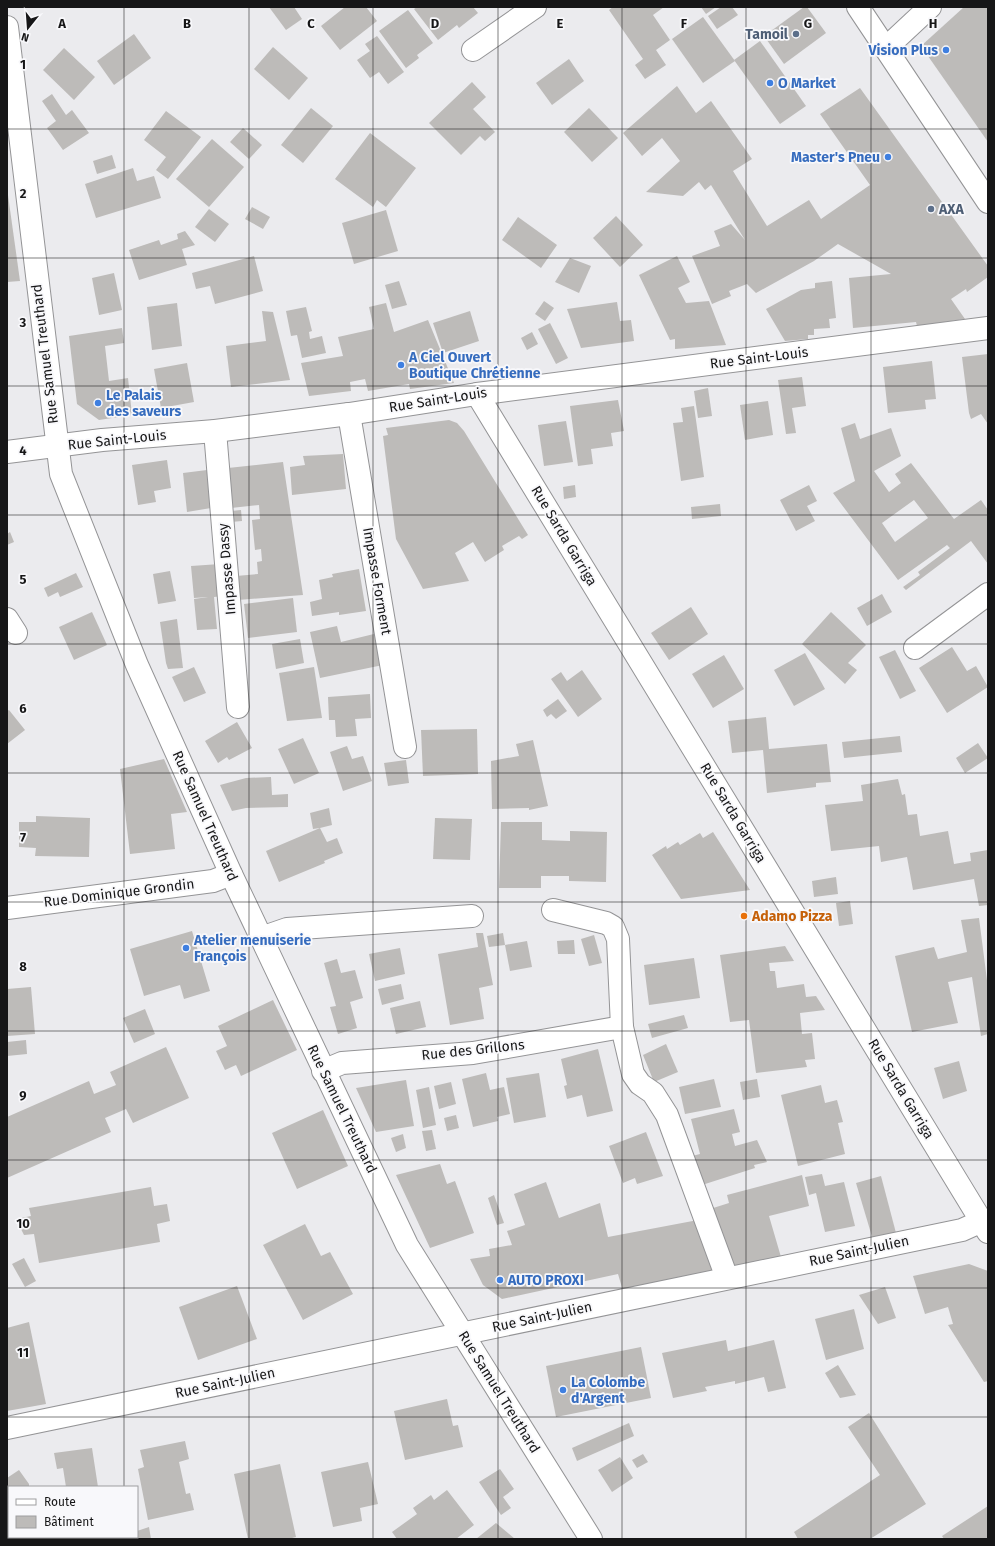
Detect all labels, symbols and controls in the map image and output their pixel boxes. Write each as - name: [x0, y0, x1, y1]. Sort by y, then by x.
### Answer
- north arrow: [8, 8, 48, 48]
- text: A: [57, 16, 66, 31]
- text: B: [183, 16, 191, 31]
- text: C: [307, 16, 315, 31]
- text: D: [431, 16, 440, 31]
- text: E: [557, 16, 564, 31]
- text: F: [681, 16, 688, 31]
- text: G: [804, 16, 812, 31]
- text: H: [929, 16, 937, 31]
- place label: Tamoil: [745, 26, 789, 43]
- marker: Tamoil: [791, 29, 801, 39]
- text: N: [20, 30, 31, 44]
- place label: Vision Plus: [868, 42, 938, 59]
- marker: Vision Plus: [941, 45, 951, 55]
- text: 1: [20, 57, 26, 72]
- place label: O Market: [778, 75, 837, 92]
- marker: O Market: [765, 78, 775, 88]
- place label: Master's Pneu: [791, 149, 880, 166]
- marker: Master's Pneu: [883, 152, 893, 162]
- text: 2: [20, 186, 27, 201]
- place label: AXA: [938, 201, 964, 218]
- marker: AXA: [926, 204, 936, 214]
- street label: Rue Samuel Treuthard: [28, 283, 62, 425]
- text: 3: [19, 315, 27, 330]
- street label: Rue Saint-Louis: [709, 343, 810, 372]
- place label: A Ciel Ouvert Boutique Chrétienne: [408, 349, 541, 382]
- marker: A Ciel Ouvert Boutique Chrétienne: [396, 360, 406, 370]
- street label: Rue Saint-Louis: [388, 384, 489, 416]
- place label: Le Palais des saveurs: [106, 387, 182, 420]
- marker: Le Palais des saveurs: [93, 398, 103, 408]
- street label: Rue Saint-Louis: [67, 426, 168, 454]
- text: 4: [19, 443, 27, 458]
- street label: Rue Sarda Garriga: [527, 483, 601, 589]
- street label: Impasse Dassy: [215, 522, 239, 616]
- street label: Impasse Forment: [359, 526, 395, 637]
- text: 5: [20, 572, 27, 587]
- text: 6: [19, 701, 27, 716]
- street label: Rue Samuel Treuthard: [169, 748, 241, 884]
- street label: Rue Sarda Garriga: [696, 760, 770, 866]
- text: 7: [20, 830, 26, 845]
- street label: Rue Dominique Grondin: [43, 875, 195, 911]
- place label: Adamo Pizza: [751, 908, 833, 925]
- marker: Adamo Pizza: [739, 911, 749, 921]
- place label: Atelier menuiserie François: [193, 932, 312, 966]
- marker: Atelier menuiserie François: [181, 943, 191, 953]
- text: 8: [19, 959, 27, 974]
- street label: Rue des Grillons: [421, 1036, 526, 1064]
- street label: Rue Sarda Garriga: [864, 1036, 938, 1142]
- street label: Rue Samuel Treuthard: [304, 1042, 380, 1176]
- text: 9: [19, 1088, 27, 1103]
- text: 10: [16, 1216, 30, 1231]
- street label: Rue Saint-Julien: [808, 1232, 910, 1270]
- place label: AUTO PROXI: [507, 1272, 584, 1289]
- marker: AUTO PROXI: [495, 1275, 505, 1285]
- street label: Rue Saint-Julien: [491, 1298, 593, 1336]
- street label: Rue Samuel Treuthard: [455, 1328, 543, 1456]
- text: 11: [17, 1345, 29, 1360]
- street label: Rue Saint-Julien: [174, 1364, 276, 1402]
- place label: La Colombe d'Argent: [571, 1374, 645, 1407]
- marker: La Colombe d'Argent: [558, 1385, 568, 1395]
- legend: [8, 1486, 138, 1538]
- text: Route: [44, 1495, 76, 1509]
- text: Bâtiment: [44, 1515, 94, 1529]

